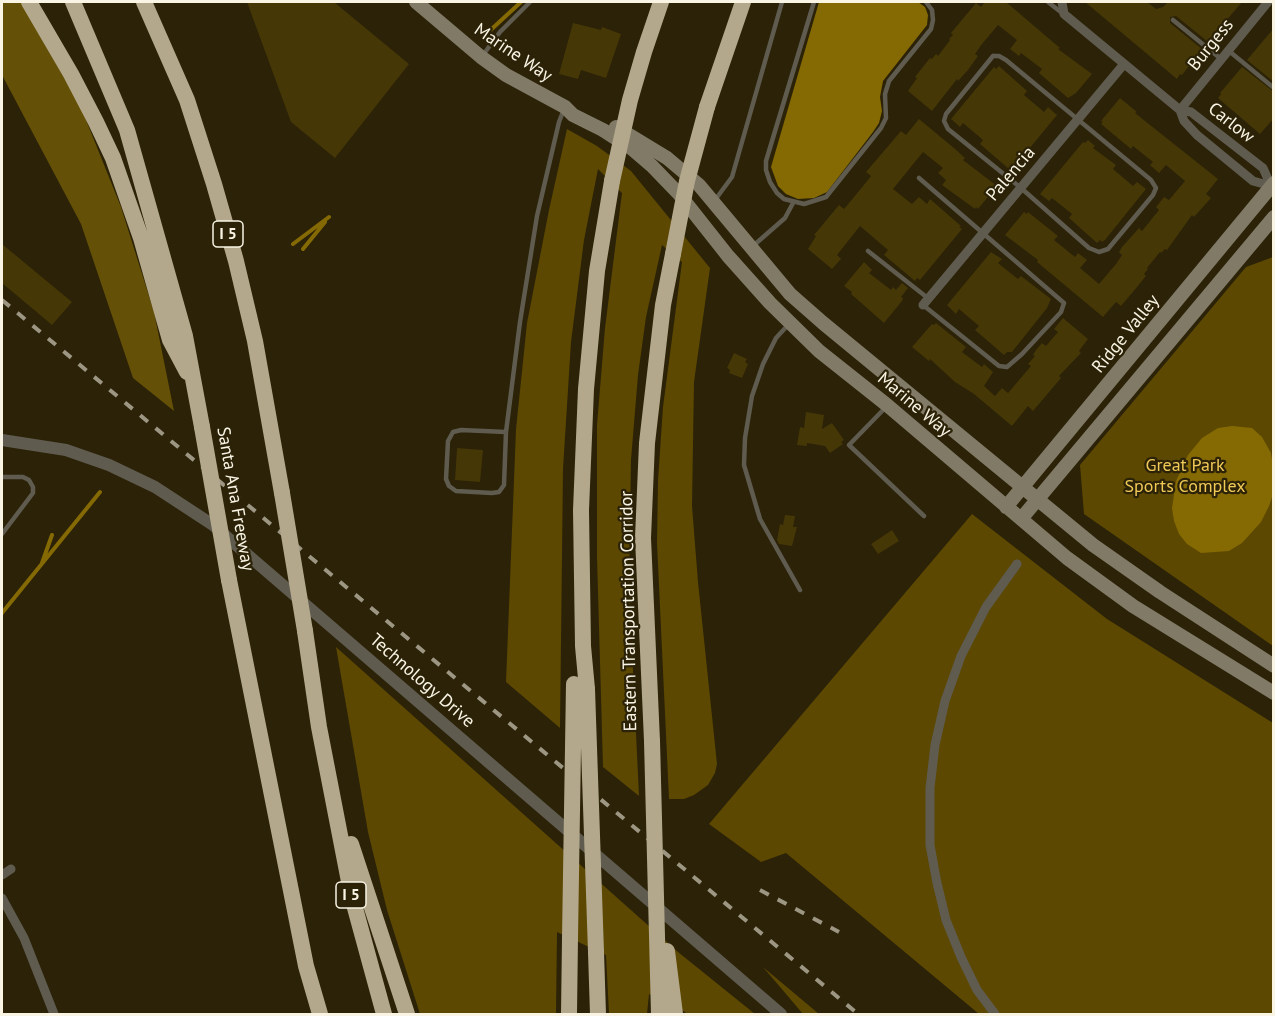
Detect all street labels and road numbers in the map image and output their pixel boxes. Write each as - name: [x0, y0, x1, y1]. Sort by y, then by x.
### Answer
- street label: Burgess: [1184, 15, 1238, 75]
- street label: Marine Way: [470, 19, 556, 87]
- street label: Carlow: [1203, 98, 1259, 148]
- street label: Palencia: [982, 142, 1040, 206]
- road number: I 5: [213, 221, 243, 247]
- street label: Ridge Valley: [1088, 290, 1164, 378]
- street label: Marine Way: [873, 368, 955, 442]
- street label: Santa Ana Freeway: [212, 425, 258, 573]
- street label: Eastern Transportation Corridor: [616, 490, 642, 732]
- street label: Technology Drive: [365, 629, 479, 733]
- road number: I 5: [336, 882, 366, 908]

